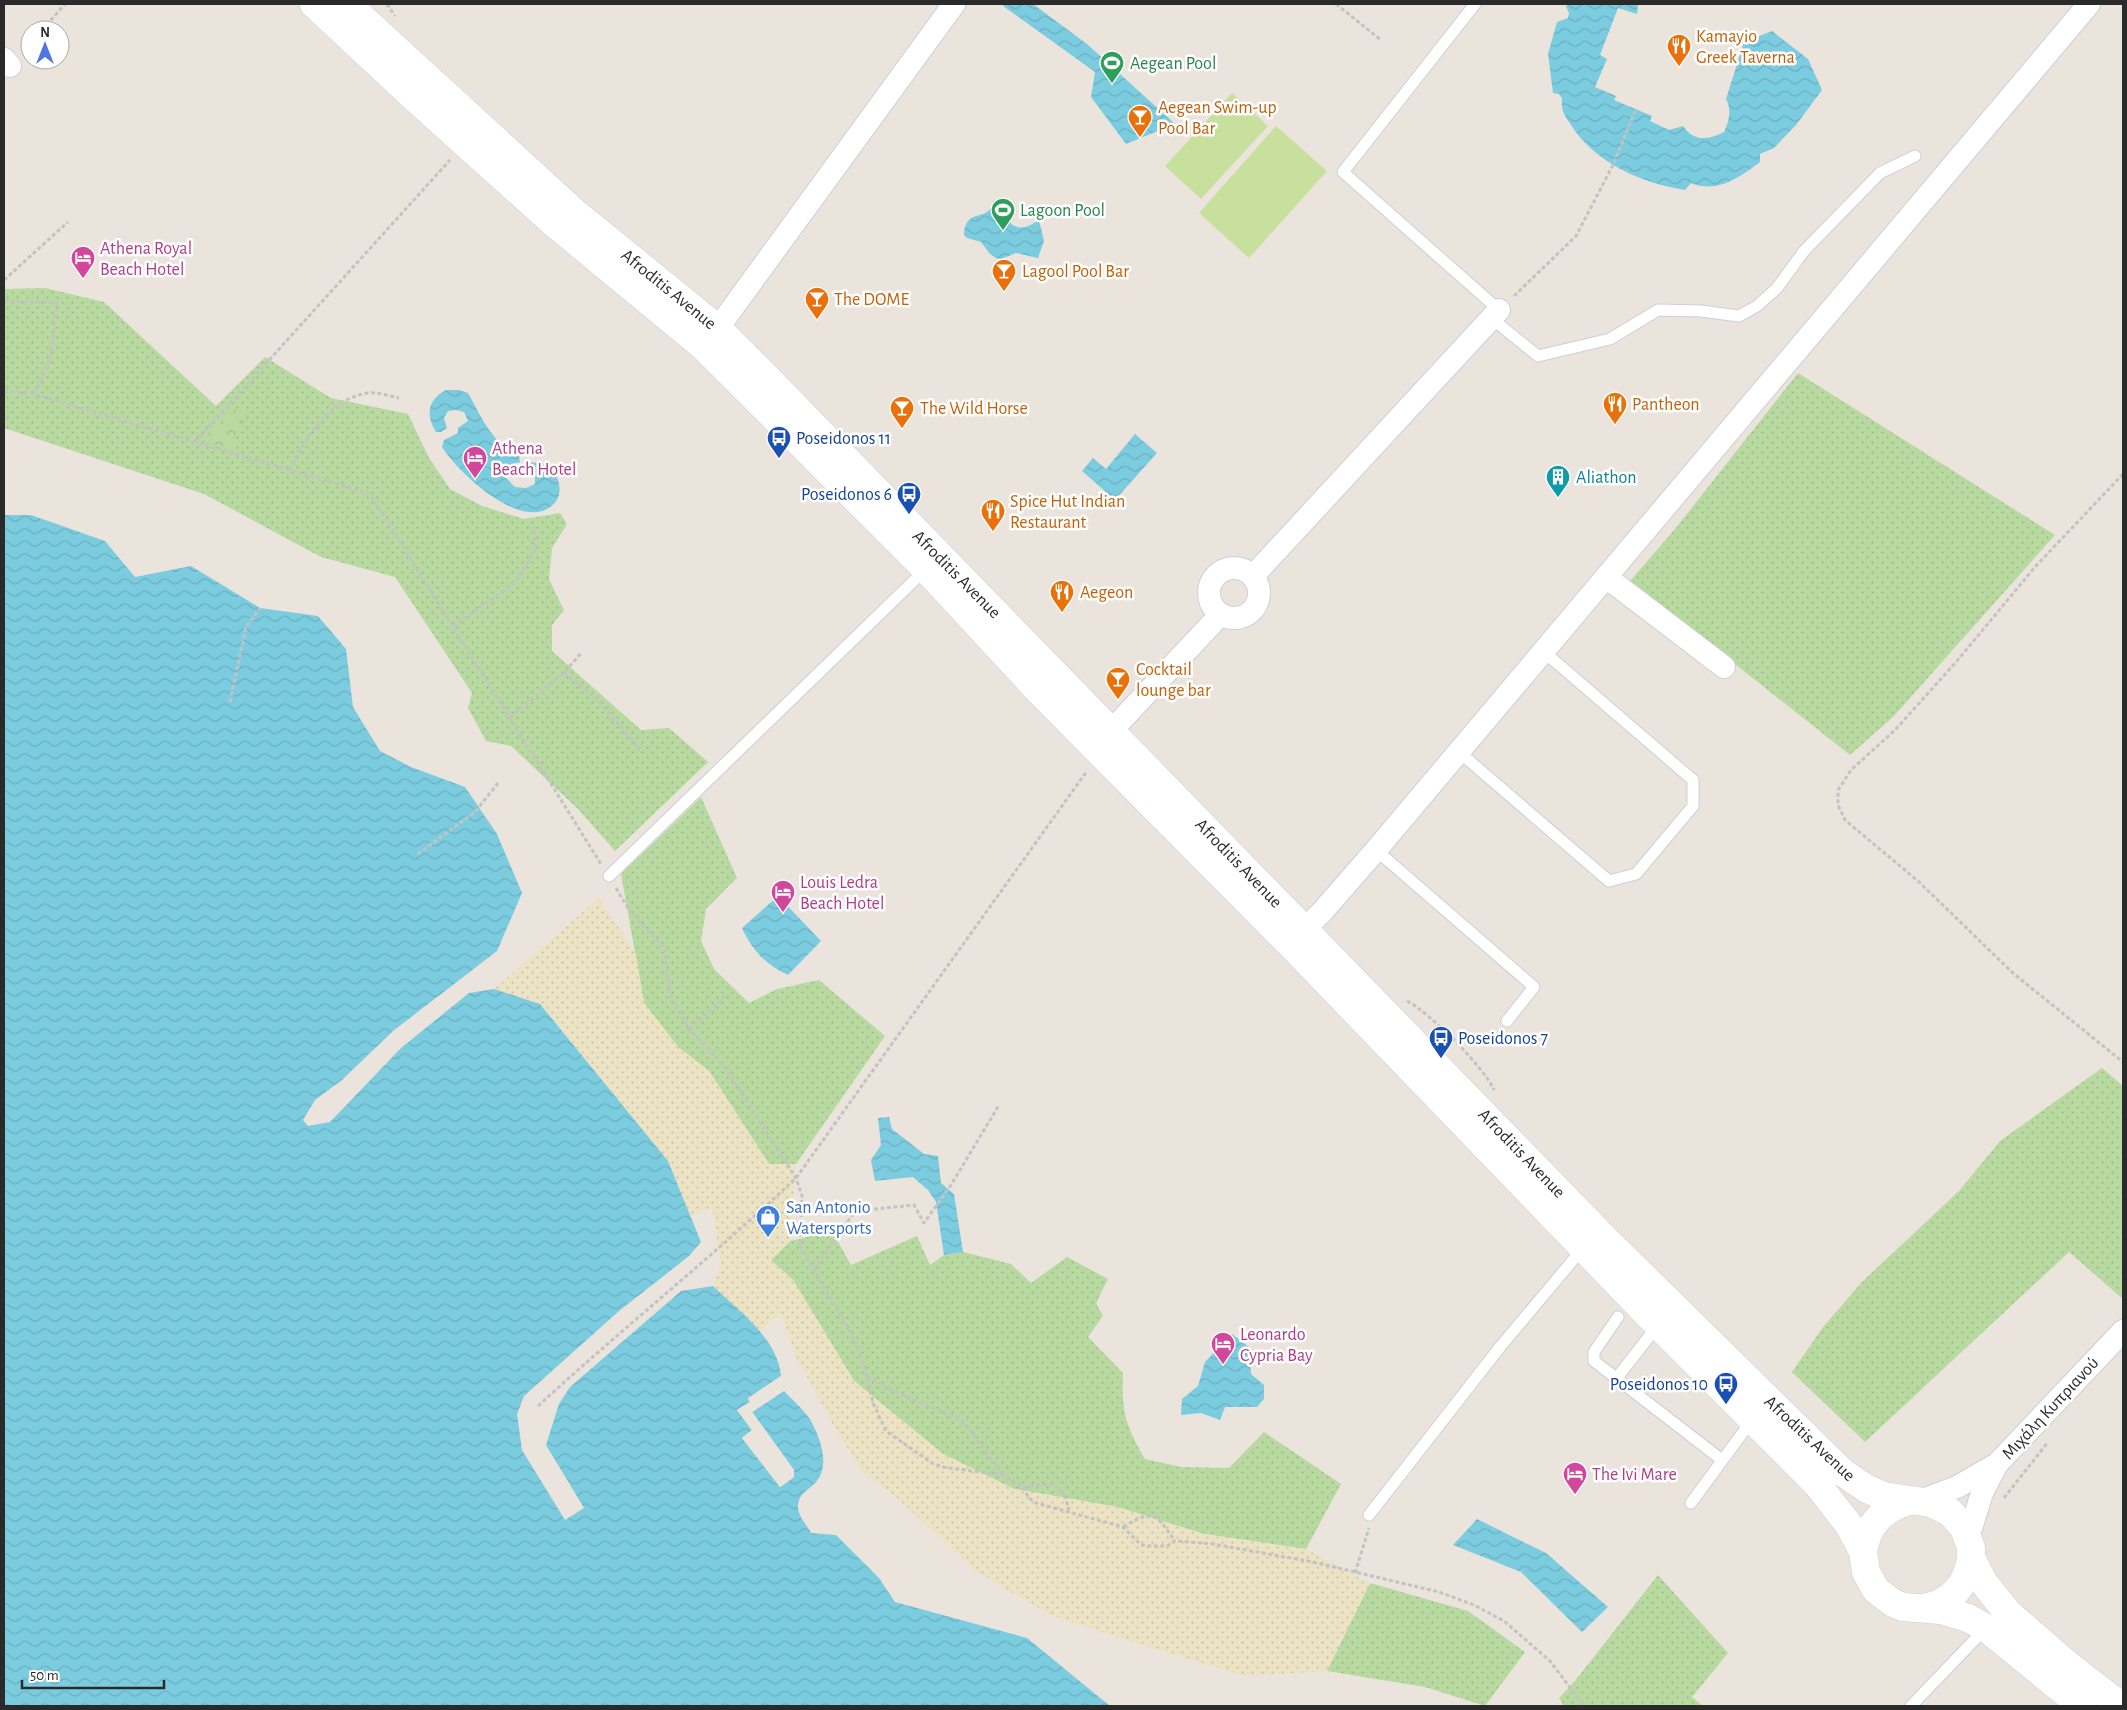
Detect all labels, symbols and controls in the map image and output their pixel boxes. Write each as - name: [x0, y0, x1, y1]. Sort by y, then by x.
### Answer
- north arrow: [20, 20, 70, 70]
- text: N: [40, 26, 50, 40]
- place label: Kamayio Greek Taverna: [1696, 28, 1795, 67]
- restaurant icon: Kamayio Greek Taverna: [1666, 33, 1692, 67]
- sports icon: Aegean Pool: [1099, 50, 1125, 84]
- place label: Aegean Pool: [1130, 55, 1216, 73]
- place label: Aegean Swim-up Pool Bar: [1158, 99, 1277, 138]
- bar icon: Aegean Swim-up Pool Bar: [1127, 104, 1153, 138]
- sports icon: Lagoon Pool: [990, 197, 1016, 231]
- place label: Lagoon Pool: [1020, 202, 1105, 220]
- place label: Athena Royal Beach Hotel: [100, 240, 192, 279]
- hotel icon: Athena Royal Beach Hotel: [70, 245, 96, 279]
- street label: Afroditis Avenue: [617, 246, 719, 333]
- bar icon: Lagool Pool Bar: [991, 258, 1017, 292]
- place label: Lagool Pool Bar: [1022, 263, 1129, 281]
- bar icon: The DOME: [804, 286, 830, 320]
- place label: The DOME: [834, 291, 910, 309]
- restaurant icon: Pantheon: [1602, 391, 1628, 425]
- bar icon: The Wild Horse: [889, 395, 915, 429]
- place label: Pantheon: [1632, 396, 1700, 414]
- place label: The Wild Horse: [920, 400, 1028, 418]
- bus stop icon: Poseidonos 11: [766, 425, 792, 459]
- place label: Poseidonos 11: [796, 430, 891, 448]
- place label: Athena Beach Hotel: [492, 440, 576, 479]
- hotel icon: Athena Beach Hotel: [462, 445, 488, 479]
- building icon: Aliathon: [1545, 464, 1571, 498]
- place label: Aliathon: [1576, 469, 1637, 487]
- bus stop icon: Poseidonos 6: [896, 481, 922, 515]
- place label: Poseidonos 6: [801, 486, 892, 504]
- place label: Spice Hut Indian Restaurant: [1010, 493, 1125, 532]
- restaurant icon: Spice Hut Indian Restaurant: [980, 498, 1006, 532]
- street label: Afroditis Avenue: [909, 527, 1004, 622]
- restaurant icon: Aegeon: [1049, 579, 1075, 613]
- place label: Aegeon: [1080, 584, 1133, 602]
- place label: Cocktail lounge bar: [1136, 661, 1211, 700]
- bar icon: Cocktail lounge bar: [1105, 666, 1131, 700]
- street label: Afroditis Avenue: [1191, 816, 1285, 912]
- place label: Louis Ledra Beach Hotel: [800, 874, 884, 913]
- hotel icon: Louis Ledra Beach Hotel: [770, 879, 796, 913]
- bus stop icon: Poseidonos 7: [1428, 1025, 1454, 1059]
- place label: Poseidonos 7: [1458, 1030, 1548, 1048]
- street label: Afroditis Avenue: [1474, 1106, 1568, 1202]
- place label: San Antonio Watersports: [786, 1199, 872, 1238]
- shop icon: San Antonio Watersports: [755, 1204, 781, 1238]
- place label: Leonardo Cypria Bay: [1240, 1326, 1313, 1365]
- hotel icon: Leonardo Cypria Bay: [1210, 1331, 1236, 1365]
- street label: Μιχάλη Κυπριανού: [1999, 1354, 2102, 1463]
- bus stop icon: Poseidonos 10: [1713, 1371, 1739, 1405]
- place label: Poseidonos 10: [1610, 1376, 1708, 1394]
- street label: Afroditis Avenue: [1761, 1392, 1858, 1485]
- hotel icon: The Ivi Mare: [1562, 1461, 1588, 1495]
- place label: The Ivi Mare: [1592, 1466, 1677, 1484]
- scale bar: [22, 1658, 165, 1690]
- text: 50 m: [30, 1668, 59, 1683]

